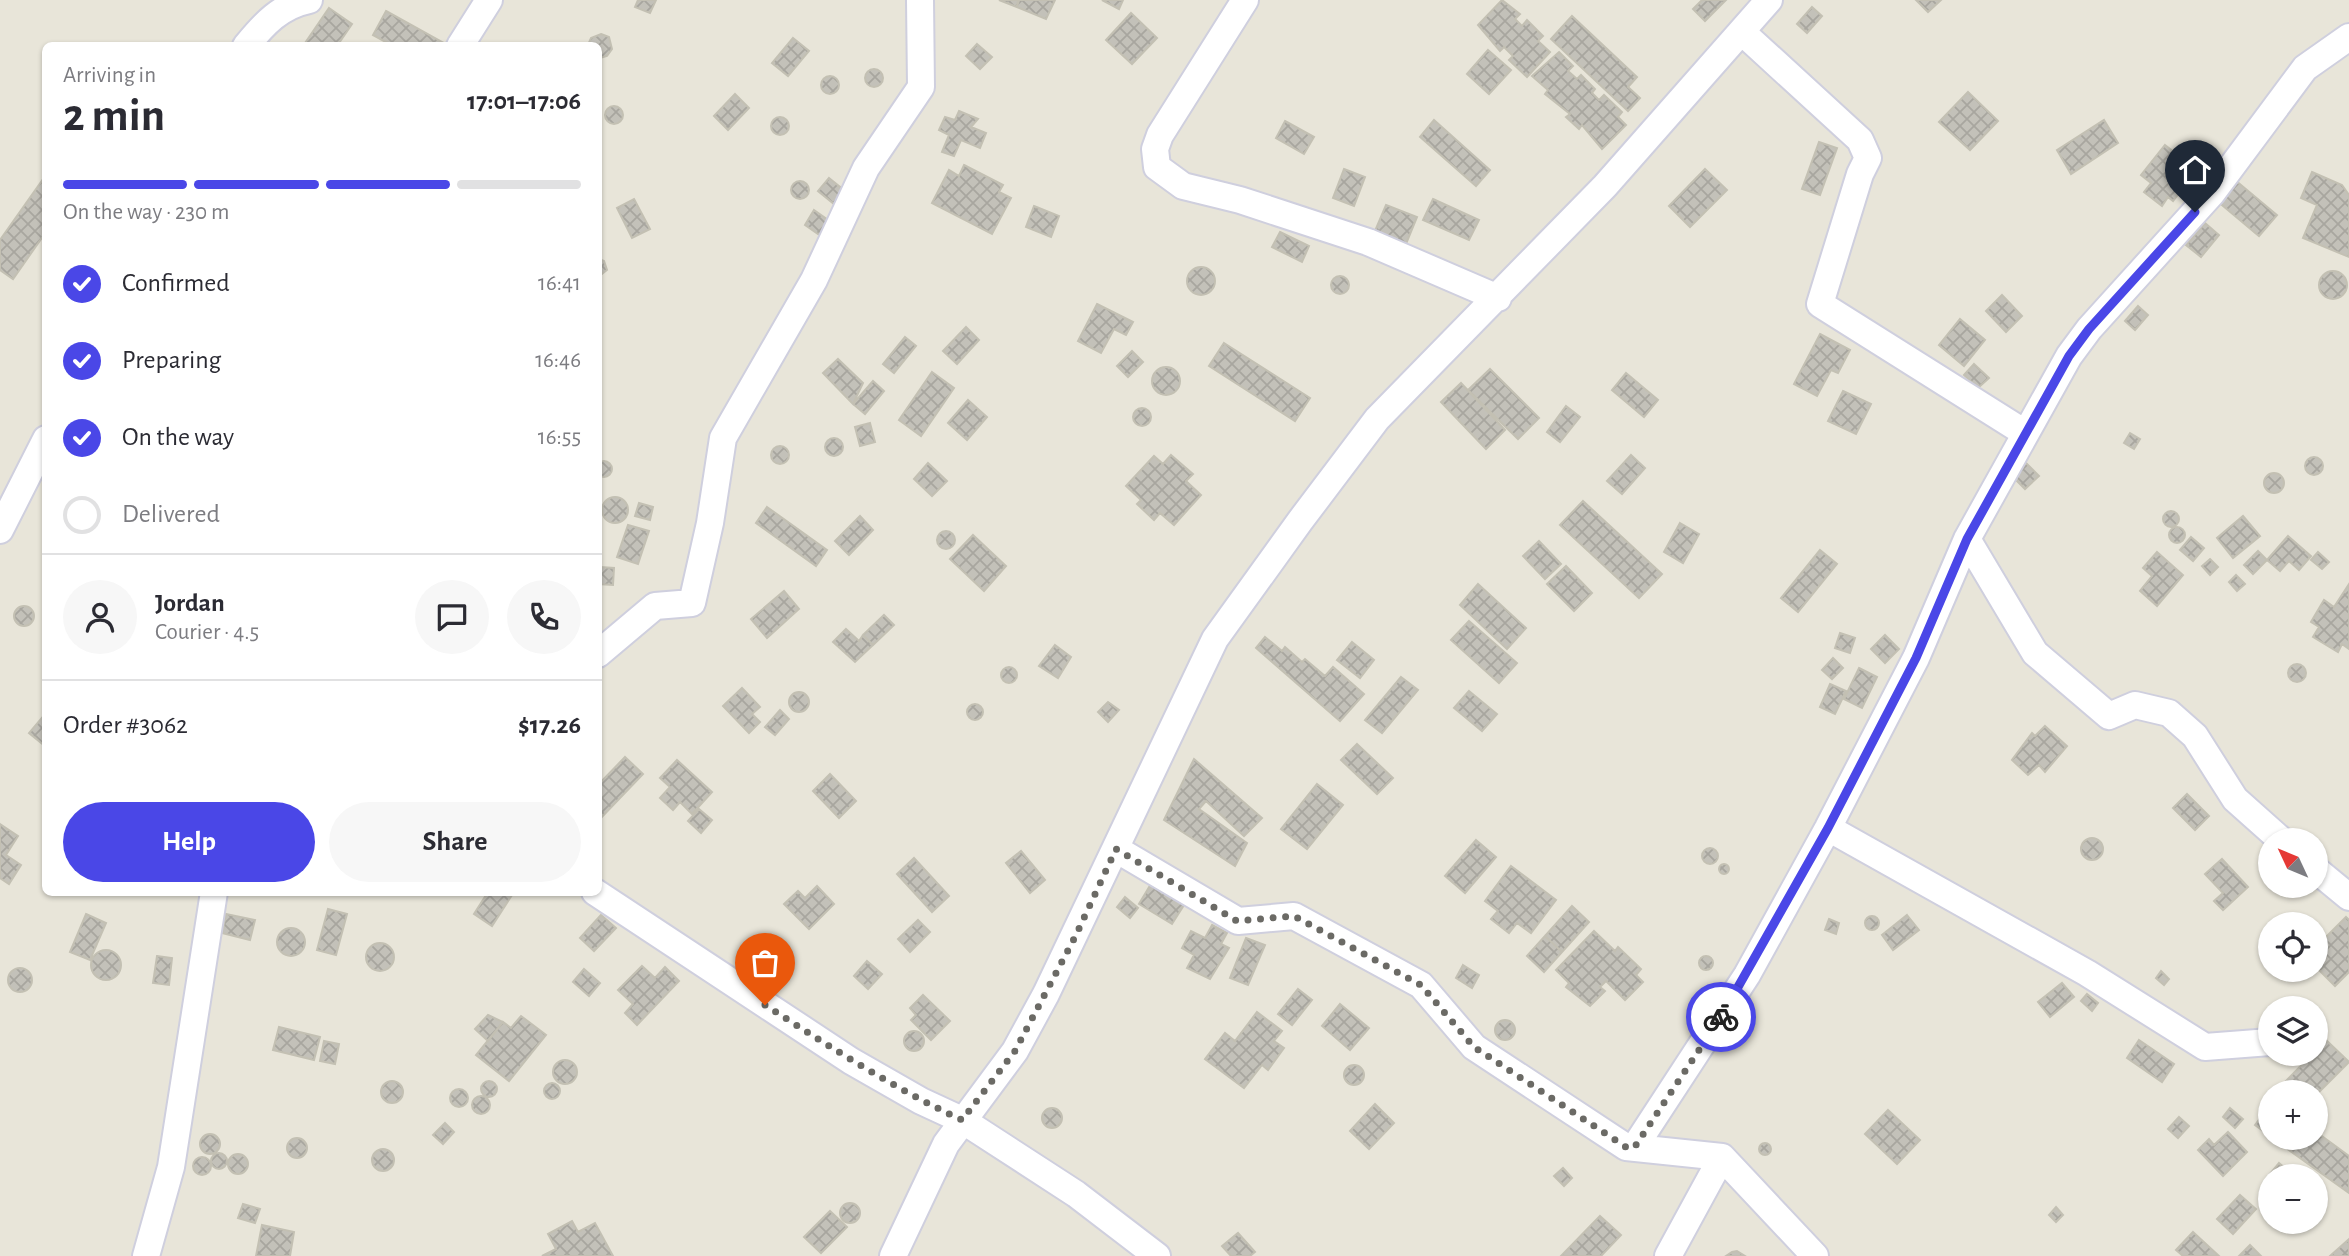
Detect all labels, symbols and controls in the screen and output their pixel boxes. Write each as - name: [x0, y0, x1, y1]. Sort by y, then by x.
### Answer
- text: Arriving in: [63, 64, 156, 87]
- text: 17:01–17:06: [467, 88, 581, 114]
- text: 2 min: [63, 93, 165, 139]
- pin: [2165, 140, 2225, 212]
- icon: home: [2176, 151, 2214, 189]
- text: On the way · 230 m: [63, 201, 229, 224]
- icon: check: [63, 265, 101, 303]
- text: Confirmed: [122, 270, 230, 296]
- text: 16:41: [538, 272, 581, 295]
- icon: check: [63, 342, 101, 380]
- text: Preparing: [122, 347, 221, 373]
- text: 16:46: [535, 349, 581, 372]
- icon: check: [63, 419, 101, 457]
- text: On the way: [122, 424, 234, 450]
- text: 16:55: [538, 426, 581, 449]
- text: Delivered: [122, 501, 220, 527]
- button: person: [63, 580, 137, 654]
- button: chat: [415, 580, 489, 654]
- button: phone: [507, 580, 581, 654]
- text: Jordan: [155, 590, 225, 616]
- text: Courier · 4.5: [155, 621, 259, 644]
- text: Order #3062: [63, 712, 188, 738]
- text: $17.26: [518, 712, 581, 738]
- button: Help: [63, 802, 315, 882]
- button: Share: [329, 802, 581, 882]
- north arrow: [2258, 828, 2328, 898]
- map controls: [2258, 828, 2328, 1234]
- button: locate: [2258, 912, 2328, 982]
- pin: [735, 933, 795, 1005]
- icon: bag: [746, 944, 784, 982]
- courier: [1686, 982, 1756, 1052]
- button: layers: [2258, 996, 2328, 1066]
- icon: bike: [1702, 998, 1740, 1036]
- button: +: [2258, 1080, 2328, 1150]
- button: −: [2258, 1164, 2328, 1234]

